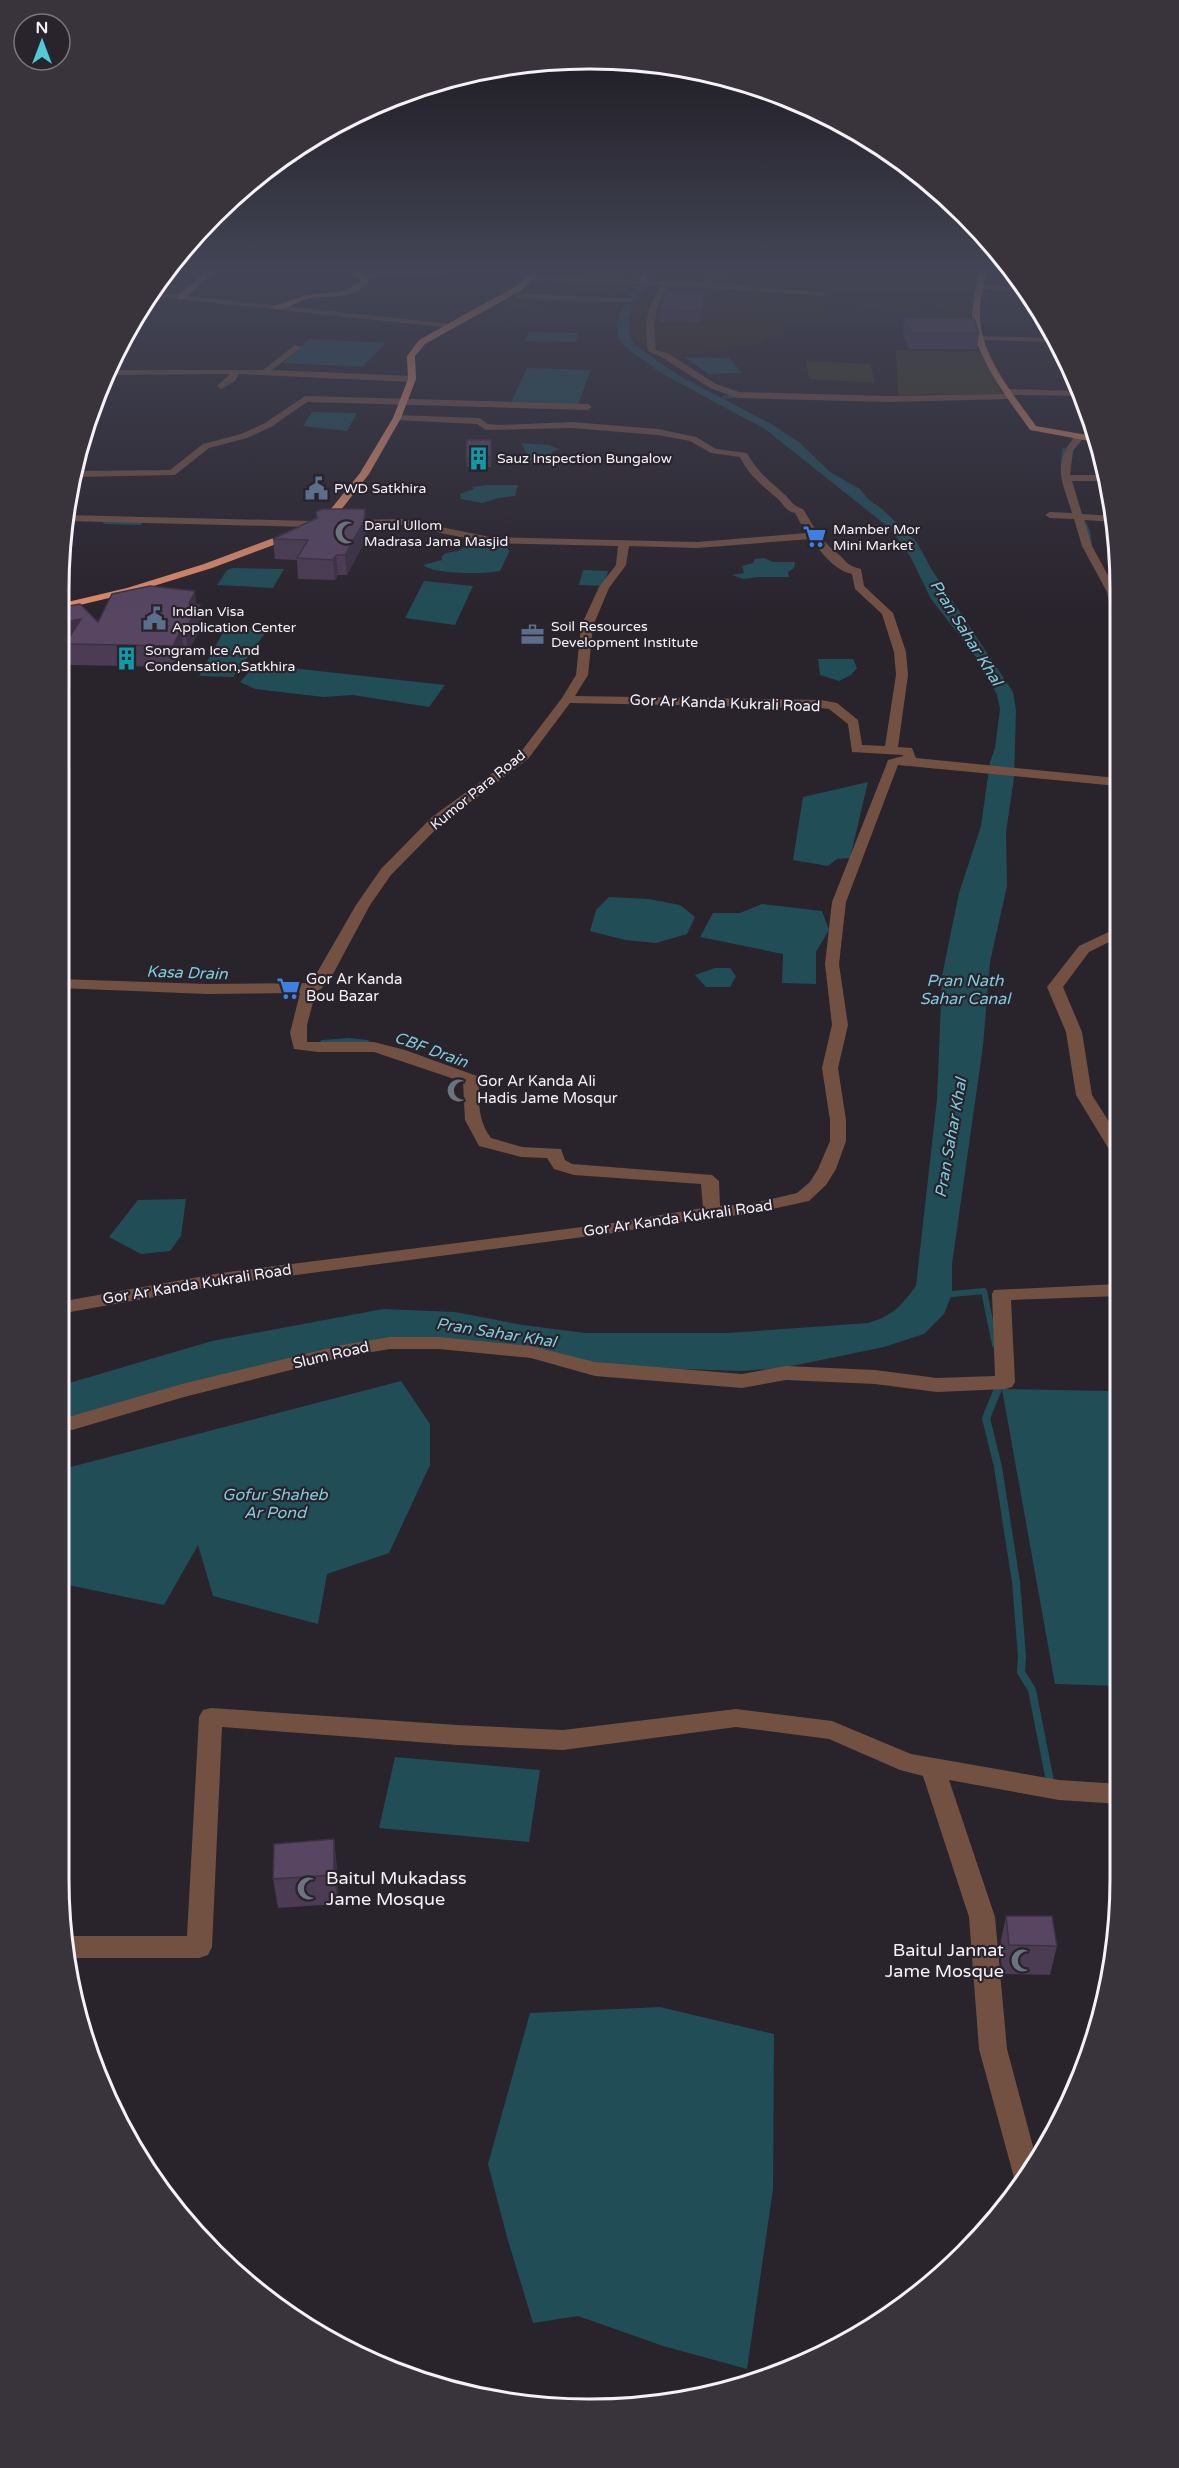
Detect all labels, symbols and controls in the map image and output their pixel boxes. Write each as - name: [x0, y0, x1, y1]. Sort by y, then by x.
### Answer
- north arrow: [12, 12, 72, 72]
- text: N: [36, 18, 48, 38]
- building icon: Sauz Inspection Bungalow: [466, 445, 492, 471]
- place label: Sauz Inspection Bungalow: [497, 450, 672, 467]
- public building icon: PWD Satkhira: [303, 475, 329, 501]
- place label: PWD Satkhira: [334, 480, 426, 497]
- place label: Darul Ullom Madrasa Jama Masjid: [364, 517, 508, 550]
- mosque icon: Darul Ullom Madrasa Jama Masjid: [333, 520, 359, 546]
- place label: Mamber Mor Mini Market: [833, 521, 921, 554]
- supermarket icon: Mamber Mor Mini Market: [802, 524, 828, 550]
- water label: Pran Sahar Khal: [925, 576, 1008, 691]
- place label: Indian Visa Application Center: [172, 603, 297, 636]
- public building icon: Indian Visa Application Center: [141, 606, 167, 632]
- place label: Soil Resources Development Institute: [551, 618, 698, 651]
- office icon: Soil Resources Development Institute: [520, 621, 546, 647]
- place label: Songram Ice And Condensation,Satkhira: [145, 642, 295, 675]
- building icon: Songram Ice And Condensation,Satkhira: [114, 645, 140, 671]
- street label: Gor Ar Kanda Kukrali Road: [629, 691, 821, 715]
- street label: Kumor Para Road: [427, 747, 529, 833]
- water label: Kasa Drain: [146, 962, 229, 984]
- place label: Gor Ar Kanda Bou Bazar: [306, 970, 402, 1005]
- water label: Pran Nath Sahar Canal: [920, 971, 1012, 1009]
- supermarket icon: Gor Ar Kanda Bou Bazar: [275, 975, 301, 1001]
- water label: CBF Drain: [391, 1027, 472, 1073]
- place label: Gor Ar Kanda Ali Hadis Jame Mosqur: [477, 1072, 618, 1107]
- water label: Pran Sahar Khal: [931, 1075, 972, 1199]
- mosque icon: Gor Ar Kanda Ali Hadis Jame Mosqur: [446, 1077, 472, 1103]
- street label: Gor Ar Kanda Kukrali Road: [582, 1196, 774, 1240]
- street label: Gor Ar Kanda Kukrali Road: [101, 1260, 293, 1308]
- water label: Pran Sahar Khal: [435, 1314, 559, 1353]
- street label: Slum Road: [291, 1338, 371, 1372]
- water label: Gofur Shaheb Ar Pond: [222, 1485, 329, 1523]
- place label: Baitul Mukadass Jame Mosque: [326, 1867, 467, 1910]
- mosque icon: Baitul Mukadass Jame Mosque: [295, 1875, 321, 1901]
- place label: Baitul Jannat Jame Mosque: [885, 1939, 1004, 1982]
- mosque icon: Baitul Jannat Jame Mosque: [1009, 1947, 1035, 1973]

